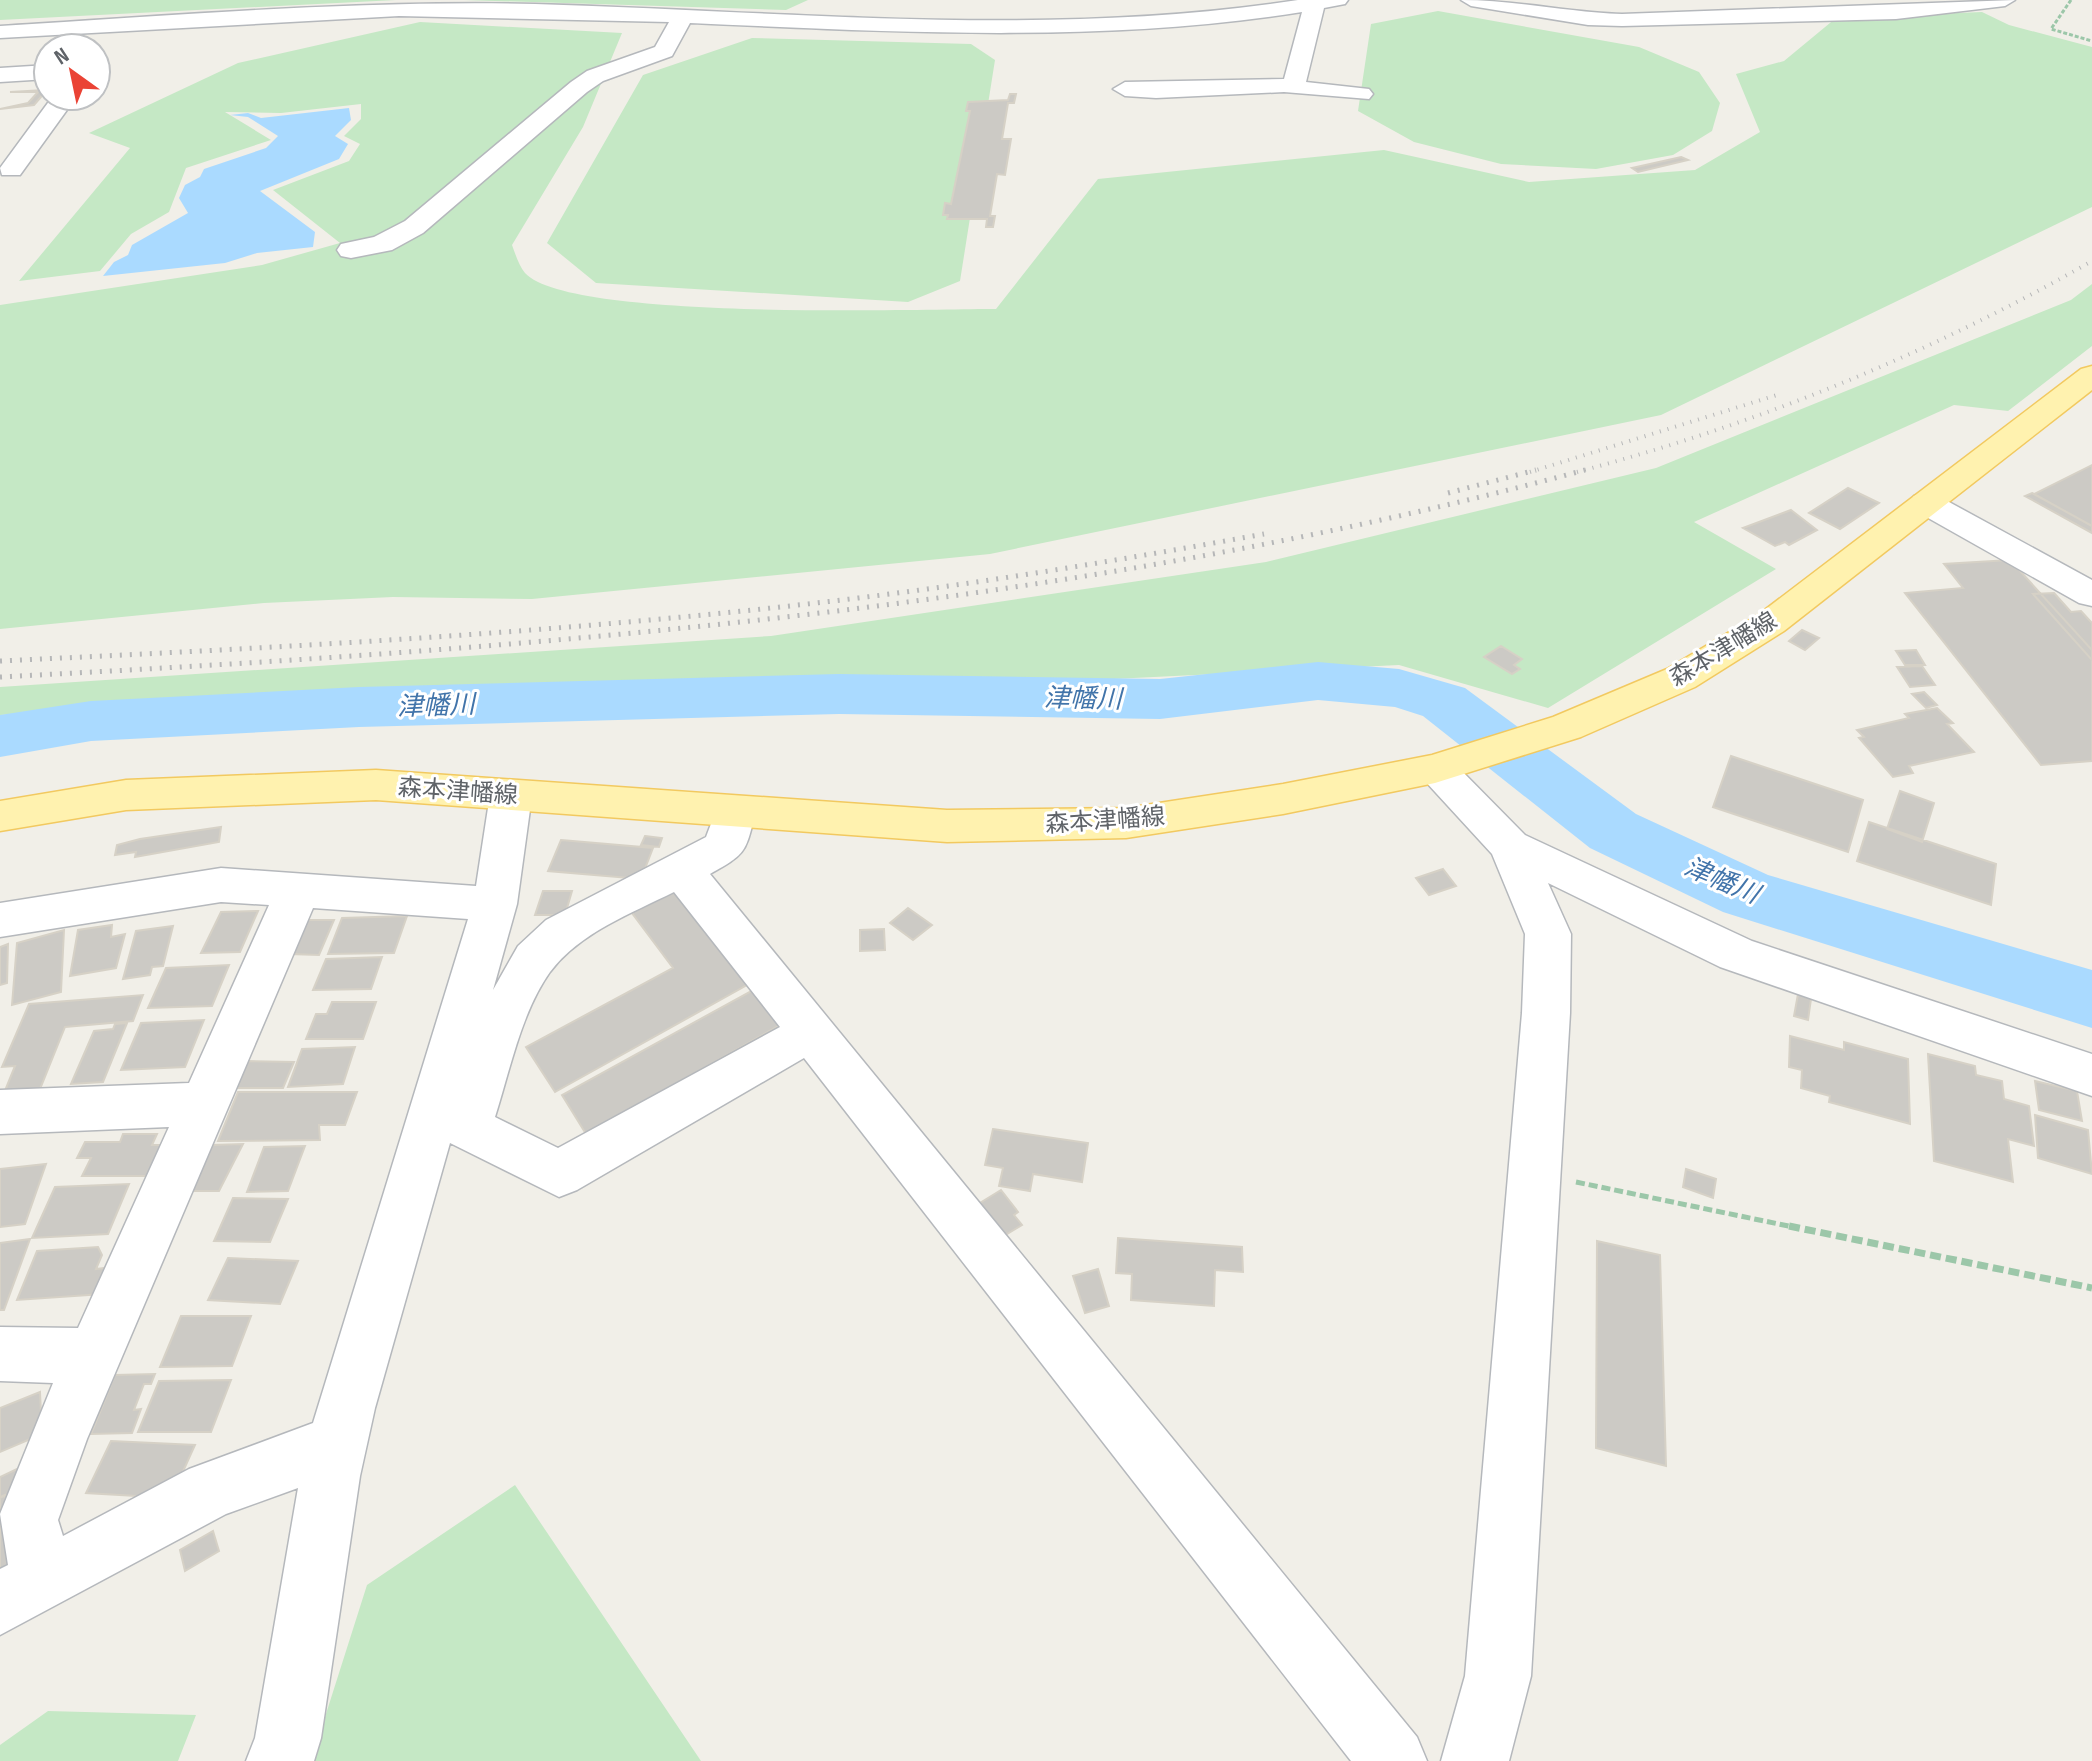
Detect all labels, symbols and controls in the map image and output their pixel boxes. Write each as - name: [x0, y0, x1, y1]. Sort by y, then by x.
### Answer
- north arrow: [32, 32, 112, 112]
- text: N: [50, 42, 74, 71]
- street label: 森本津幡線: [1664, 606, 1782, 693]
- water label: 津幡川: [1044, 683, 1125, 716]
- water label: 津幡川: [397, 690, 479, 723]
- street label: 森本津幡線: [397, 773, 519, 810]
- street label: 森本津幡線: [1044, 802, 1166, 839]
- water label: 津幡川: [1679, 852, 1766, 912]

